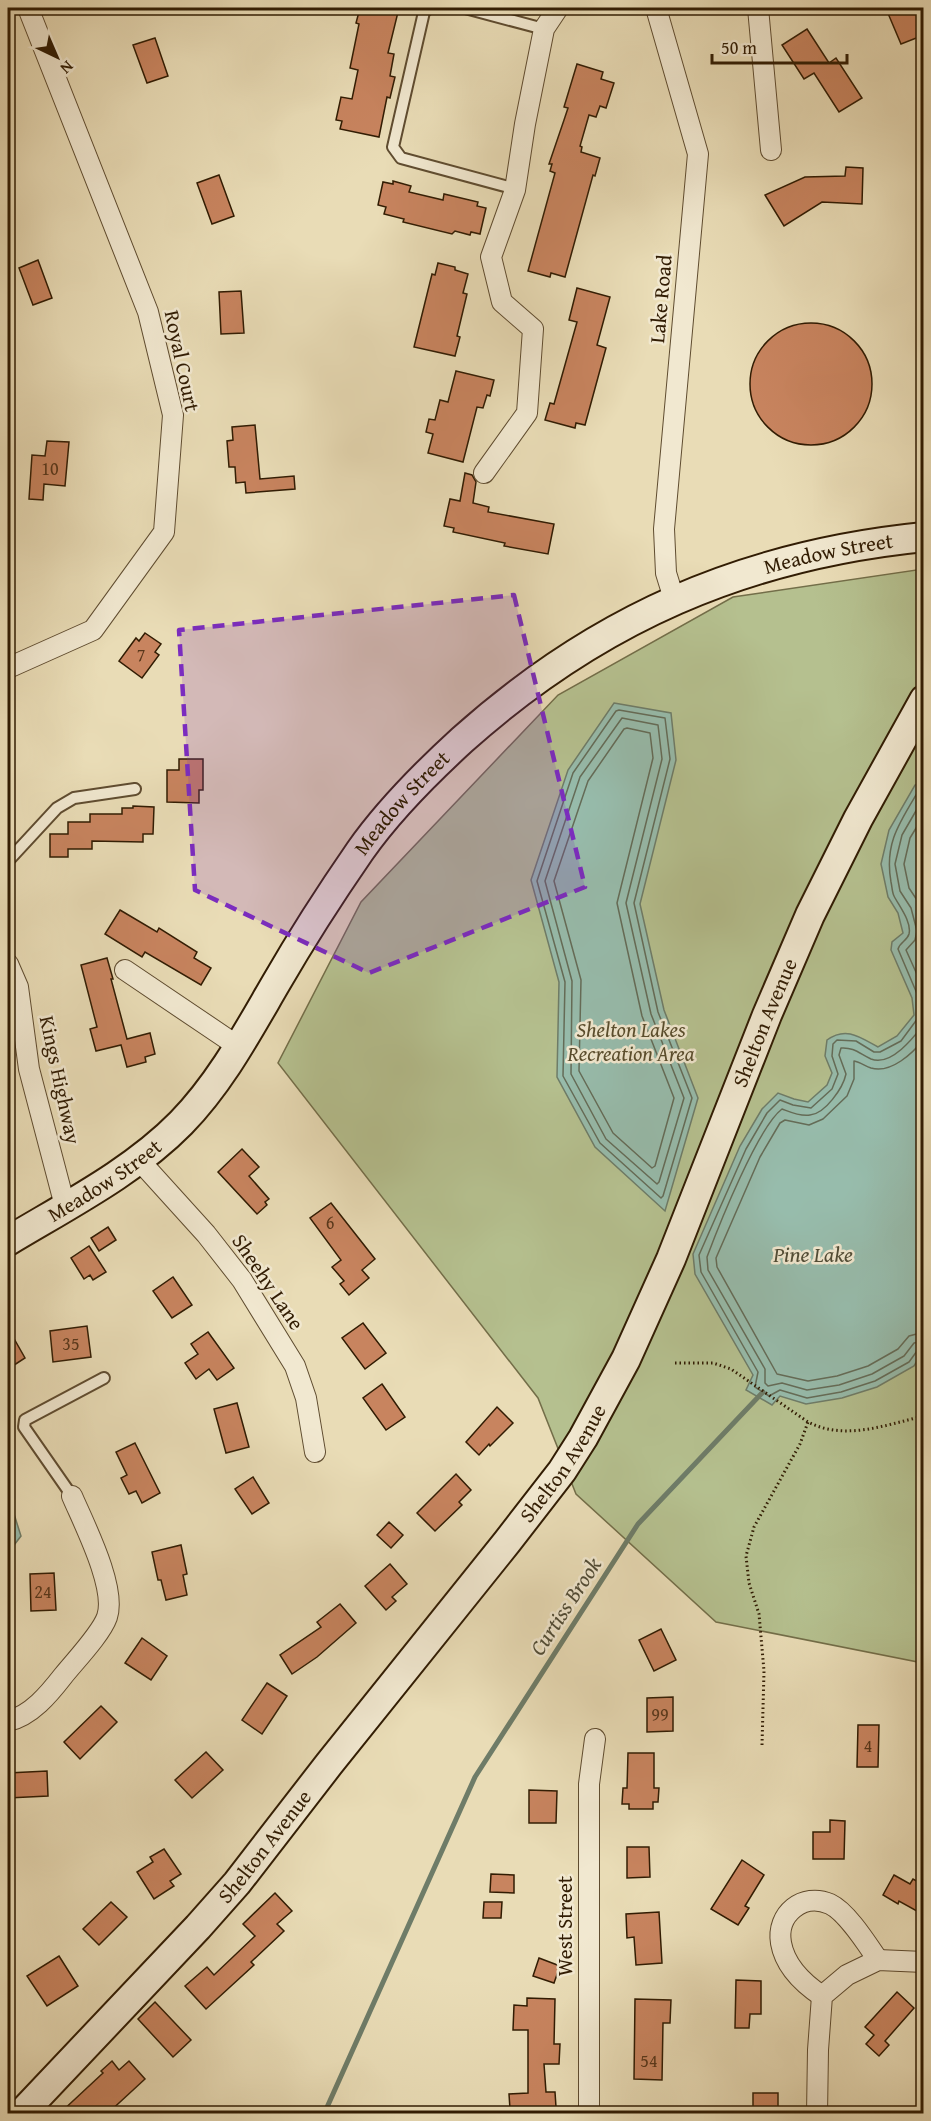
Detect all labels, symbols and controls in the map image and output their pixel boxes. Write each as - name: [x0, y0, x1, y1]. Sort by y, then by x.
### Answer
- north arrow: [27, 27, 87, 87]
- scale bar: [712, 27, 847, 65]
- text: 50 m: [721, 34, 757, 61]
- text: N: [55, 55, 80, 80]
- street label: Lake Road: [641, 253, 680, 345]
- street label: Royal Court: [157, 307, 208, 415]
- house number: 10: [41, 455, 59, 482]
- street label: Meadow Street: [760, 525, 896, 582]
- house number: 7: [137, 641, 145, 668]
- street label: Meadow Street: [346, 743, 457, 861]
- street label: Shelton Avenue: [724, 953, 805, 1092]
- street label: Kings Highway: [32, 1013, 89, 1148]
- park label: Shelton Lakes Recreation Area: [567, 1014, 695, 1069]
- street label: Meadow Street: [42, 1131, 169, 1229]
- house number: 6: [326, 1209, 334, 1236]
- street label: Sheehy Lane: [225, 1227, 312, 1336]
- water label: Pine Lake: [772, 1238, 853, 1270]
- house number: 35: [62, 1330, 80, 1357]
- street label: Shelton Avenue: [512, 1398, 614, 1529]
- water label: Curtiss Brook: [521, 1550, 609, 1661]
- house number: 24: [34, 1578, 52, 1605]
- house number: 99: [651, 1701, 669, 1728]
- house number: 4: [864, 1732, 872, 1759]
- street label: Shelton Avenue: [210, 1783, 319, 1910]
- street label: West Street: [549, 1875, 580, 1976]
- house number: 54: [640, 2047, 658, 2074]

